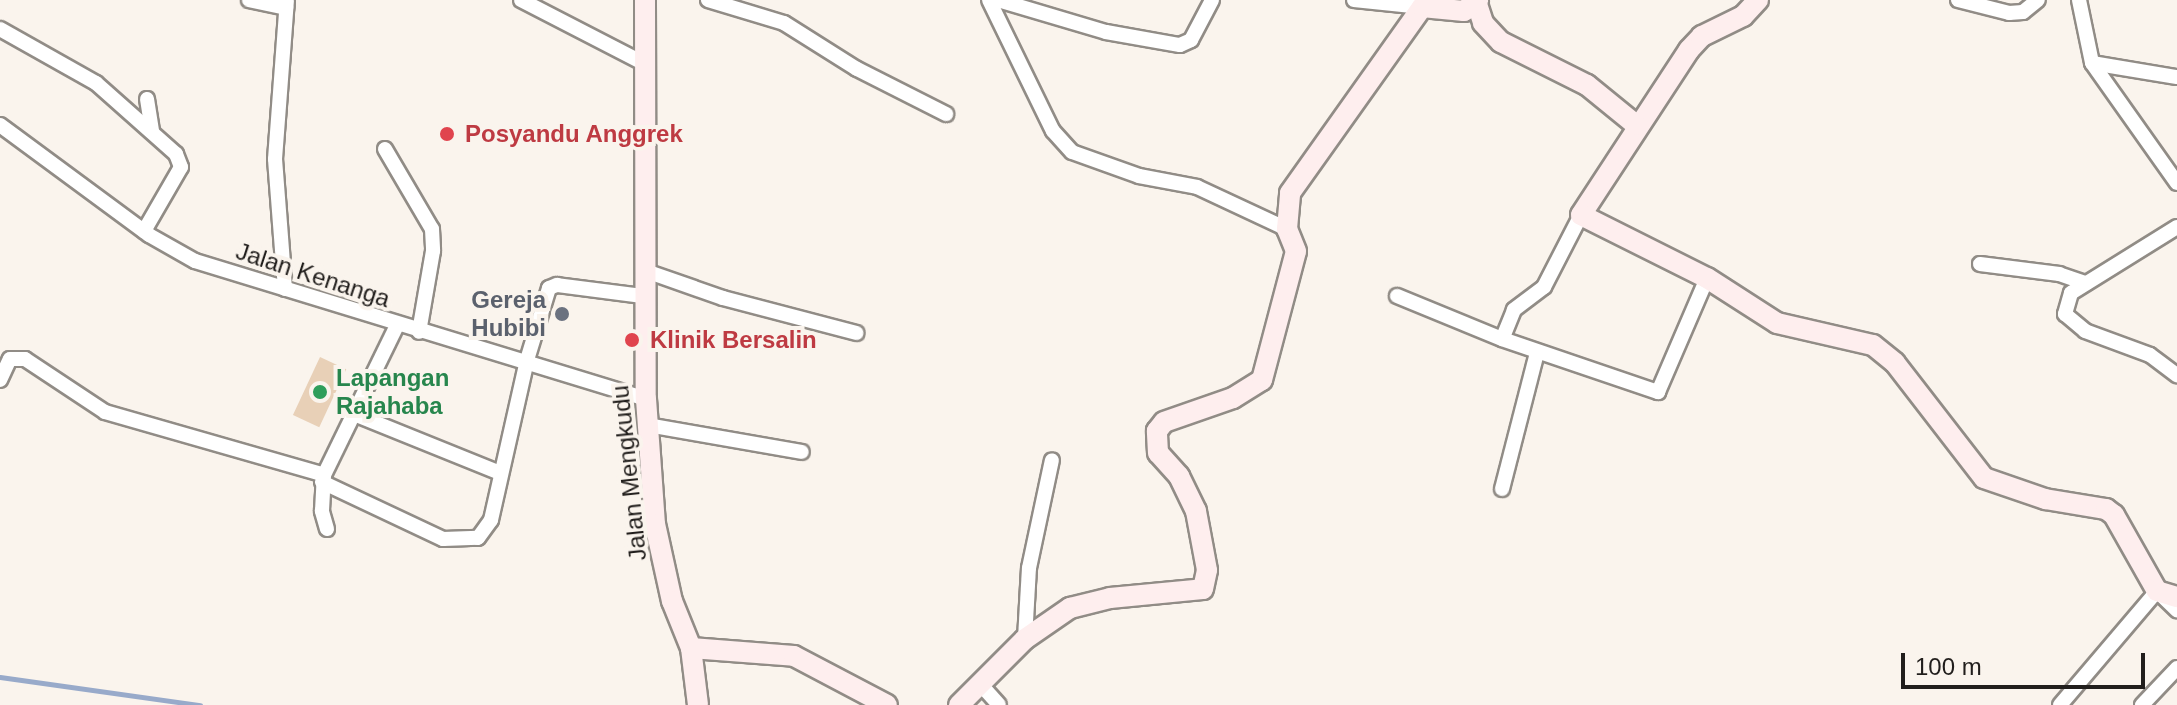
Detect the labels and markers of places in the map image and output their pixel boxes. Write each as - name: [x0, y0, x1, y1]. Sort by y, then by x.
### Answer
- place label: Posyandu Anggrek: [465, 120, 684, 148]
- marker: Posyandu Anggrek: [436, 123, 458, 145]
- place label: Gereja Hubibi: [471, 286, 546, 342]
- marker: Gereja Hubibi: [553, 305, 571, 323]
- place label: Klinik Bersalin: [650, 326, 817, 354]
- marker: Klinik Bersalin: [621, 329, 643, 351]
- place label: Lapangan Rajahaba: [336, 364, 449, 420]
- marker: Lapangan Rajahaba: [311, 383, 329, 401]

